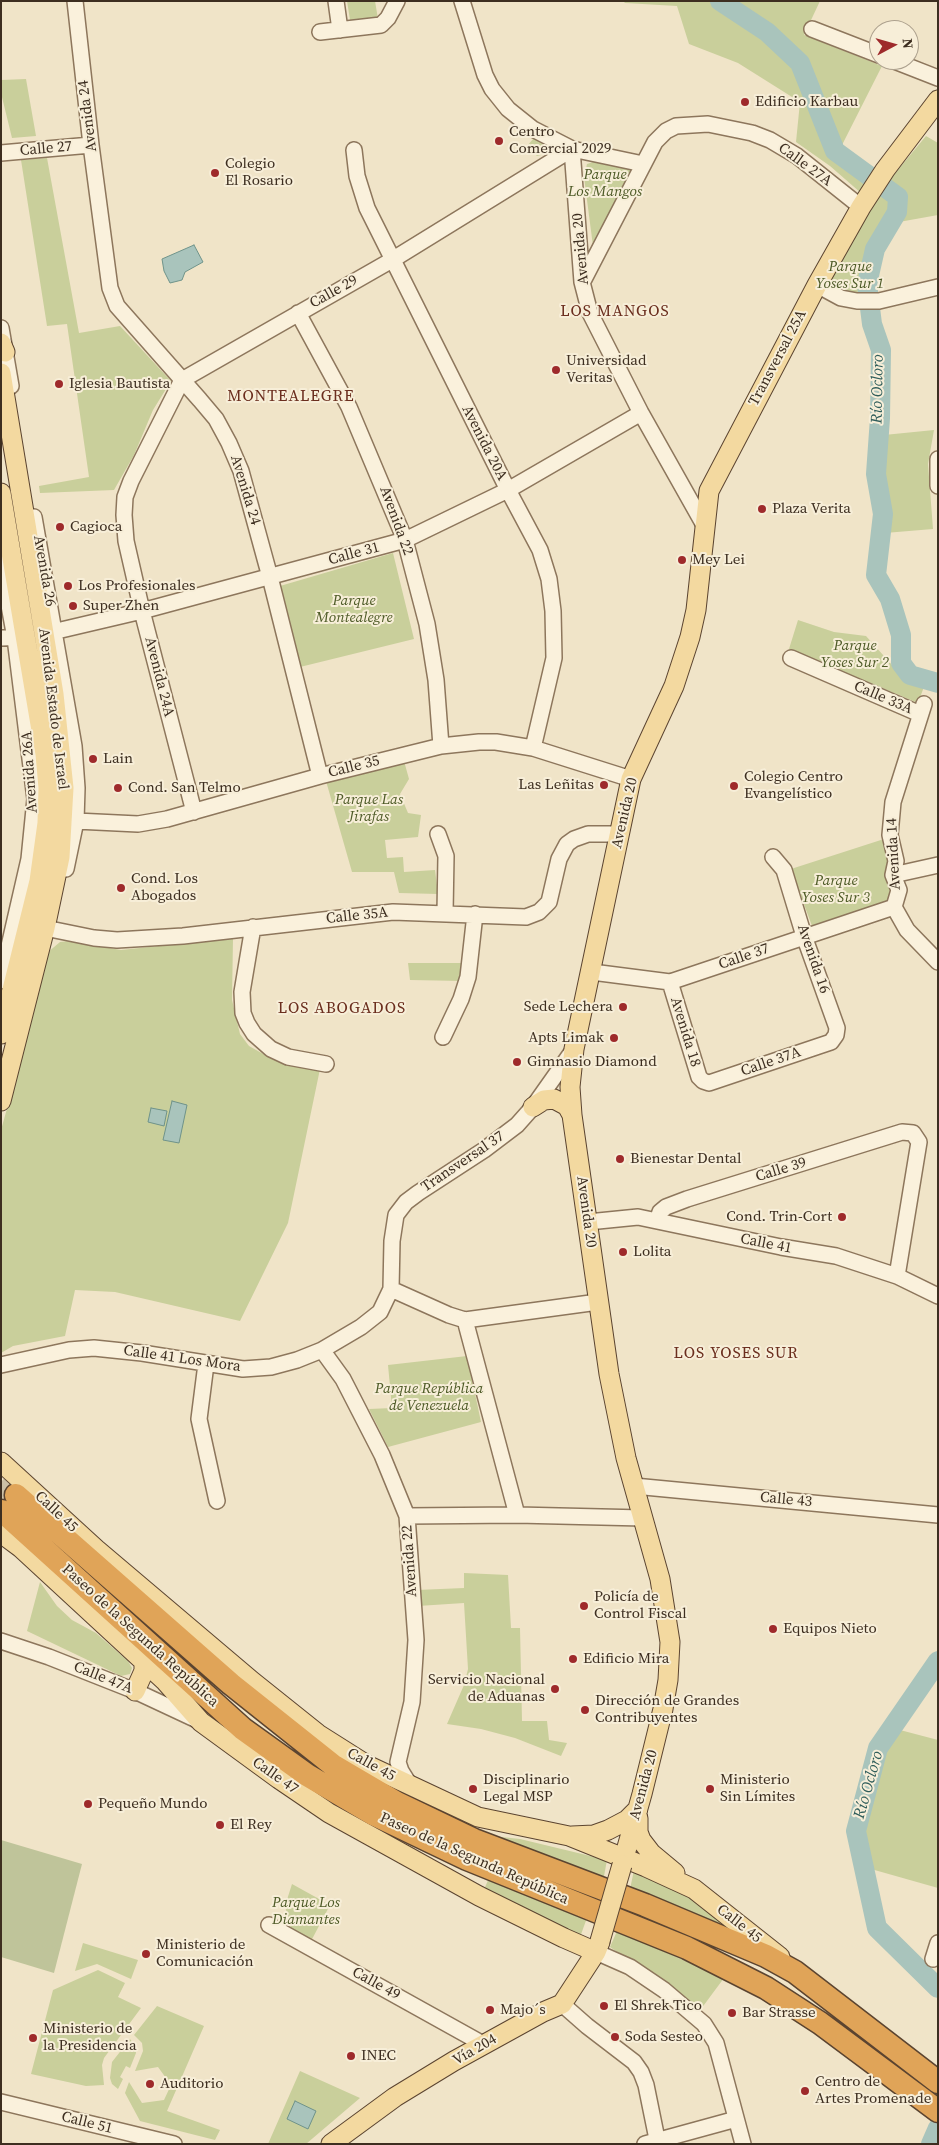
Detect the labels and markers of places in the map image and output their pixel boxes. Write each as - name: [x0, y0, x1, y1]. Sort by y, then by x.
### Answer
- place label: Edificio Karbau: [755, 93, 858, 111]
- marker: Edificio Karbau: [739, 96, 751, 108]
- place label: Centro Comercial 2029: [509, 123, 611, 158]
- marker: Centro Comercial 2029: [493, 135, 505, 147]
- place label: Colegio El Rosario: [225, 155, 293, 190]
- marker: Colegio El Rosario: [209, 167, 221, 179]
- place label: Universidad Veritas: [566, 352, 646, 387]
- marker: Universidad Veritas: [550, 364, 562, 376]
- place label: Iglesia Bautista: [69, 375, 170, 393]
- marker: Iglesia Bautista: [53, 378, 65, 390]
- place label: Plaza Verita: [772, 500, 851, 518]
- marker: Plaza Verita: [756, 503, 768, 515]
- place label: Cagioca: [70, 518, 122, 536]
- marker: Cagioca: [54, 521, 66, 533]
- place label: Mey Lei: [692, 551, 745, 569]
- marker: Mey Lei: [676, 554, 688, 566]
- place label: Los Profesionales: [78, 577, 196, 595]
- marker: Los Profesionales: [62, 580, 74, 592]
- place label: Super Zhen: [83, 597, 159, 615]
- marker: Super Zhen: [67, 600, 79, 612]
- place label: Lain: [103, 750, 133, 768]
- marker: Lain: [87, 753, 99, 765]
- place label: Colegio Centro Evangelístico: [744, 768, 843, 803]
- place label: Las Leñitas: [518, 776, 594, 794]
- place label: Cond. San Telmo: [128, 779, 241, 797]
- marker: Las Leñitas: [598, 779, 610, 791]
- marker: Colegio Centro Evangelístico: [728, 780, 740, 792]
- marker: Cond. San Telmo: [112, 782, 124, 794]
- place label: Cond. Los Abogados: [131, 870, 198, 905]
- marker: Cond. Los Abogados: [115, 882, 127, 894]
- place label: Sede Lechera: [524, 998, 613, 1016]
- marker: Sede Lechera: [617, 1001, 629, 1013]
- place label: Apts Limak: [528, 1029, 604, 1047]
- marker: Apts Limak: [608, 1032, 620, 1044]
- place label: Gimnasio Diamond: [527, 1053, 657, 1071]
- marker: Gimnasio Diamond: [511, 1056, 523, 1068]
- place label: Bienestar Dental: [630, 1150, 741, 1168]
- marker: Bienestar Dental: [614, 1153, 626, 1165]
- place label: Cond. Trin-Cort: [726, 1208, 832, 1226]
- marker: Cond. Trin-Cort: [836, 1211, 848, 1223]
- place label: Lolita: [633, 1243, 671, 1261]
- marker: Lolita: [617, 1246, 629, 1258]
- place label: Policía de Control Fiscal: [594, 1588, 687, 1623]
- marker: Policía de Control Fiscal: [578, 1600, 590, 1612]
- place label: Equipos Nieto: [783, 1620, 877, 1638]
- marker: Equipos Nieto: [767, 1623, 779, 1635]
- place label: Edificio Mira: [583, 1650, 669, 1668]
- marker: Edificio Mira: [567, 1653, 579, 1665]
- place label: Servicio Nacional de Aduanas: [428, 1671, 545, 1706]
- marker: Servicio Nacional de Aduanas: [549, 1683, 561, 1695]
- place label: Dirección de Grandes Contribuyentes: [595, 1692, 739, 1727]
- marker: Dirección de Grandes Contribuyentes: [579, 1704, 591, 1716]
- place label: Disciplinario Legal MSP: [483, 1771, 570, 1806]
- place label: Ministerio Sin Límites: [720, 1771, 795, 1806]
- marker: Disciplinario Legal MSP: [467, 1783, 479, 1795]
- marker: Ministerio Sin Límites: [704, 1783, 716, 1795]
- place label: Pequeño Mundo: [98, 1795, 207, 1813]
- marker: Pequeño Mundo: [82, 1798, 94, 1810]
- place label: El Rey: [230, 1816, 272, 1834]
- marker: El Rey: [214, 1819, 226, 1831]
- place label: Ministerio de Comunicación: [156, 1936, 254, 1971]
- marker: Ministerio de Comunicación: [140, 1948, 152, 1960]
- place label: El Shrek Tico: [614, 1997, 702, 2015]
- marker: El Shrek Tico: [598, 2000, 610, 2012]
- place label: Majo´s: [500, 2001, 546, 2019]
- marker: Majo´s: [484, 2004, 496, 2016]
- place label: Bar Strasse: [742, 2004, 816, 2022]
- marker: Bar Strasse: [726, 2007, 738, 2019]
- place label: Ministerio de la Presidencia: [43, 2020, 137, 2055]
- place label: Soda Sesteo: [625, 2028, 703, 2046]
- marker: Soda Sesteo: [609, 2031, 621, 2043]
- marker: Ministerio de la Presidencia: [27, 2032, 39, 2044]
- place label: INEC: [361, 2047, 396, 2065]
- marker: INEC: [345, 2050, 357, 2062]
- place label: Centro de Artes Promenade: [815, 2073, 931, 2108]
- place label: Auditorio: [160, 2075, 223, 2093]
- marker: Auditorio: [144, 2078, 156, 2090]
- marker: Centro de Artes Promenade: [799, 2085, 811, 2097]

